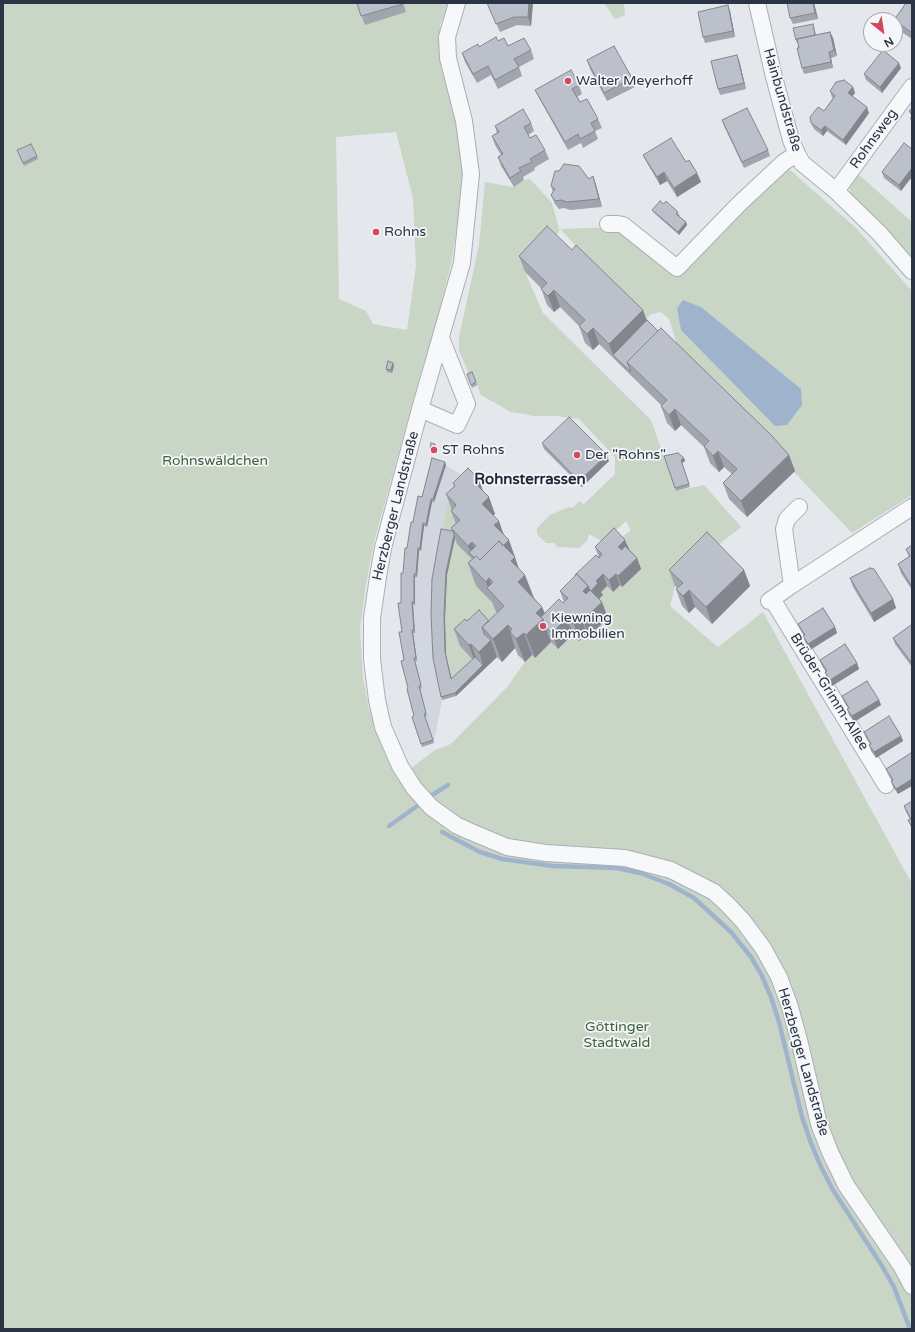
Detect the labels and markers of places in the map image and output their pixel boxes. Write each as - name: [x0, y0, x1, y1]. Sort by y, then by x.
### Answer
- place label: Walter Meyerhoff: [576, 73, 693, 89]
- marker: Walter Meyerhoff: [563, 76, 573, 86]
- place label: Rohns: [384, 224, 426, 240]
- marker: Rohns: [371, 227, 381, 237]
- place label: ST Rohns: [442, 442, 505, 458]
- marker: ST Rohns: [429, 445, 439, 455]
- place label: Der "Rohns": [585, 447, 666, 463]
- marker: Der "Rohns": [572, 450, 582, 460]
- place label: Kiewning Immobilien: [551, 610, 625, 642]
- marker: Kiewning Immobilien: [538, 621, 548, 631]

